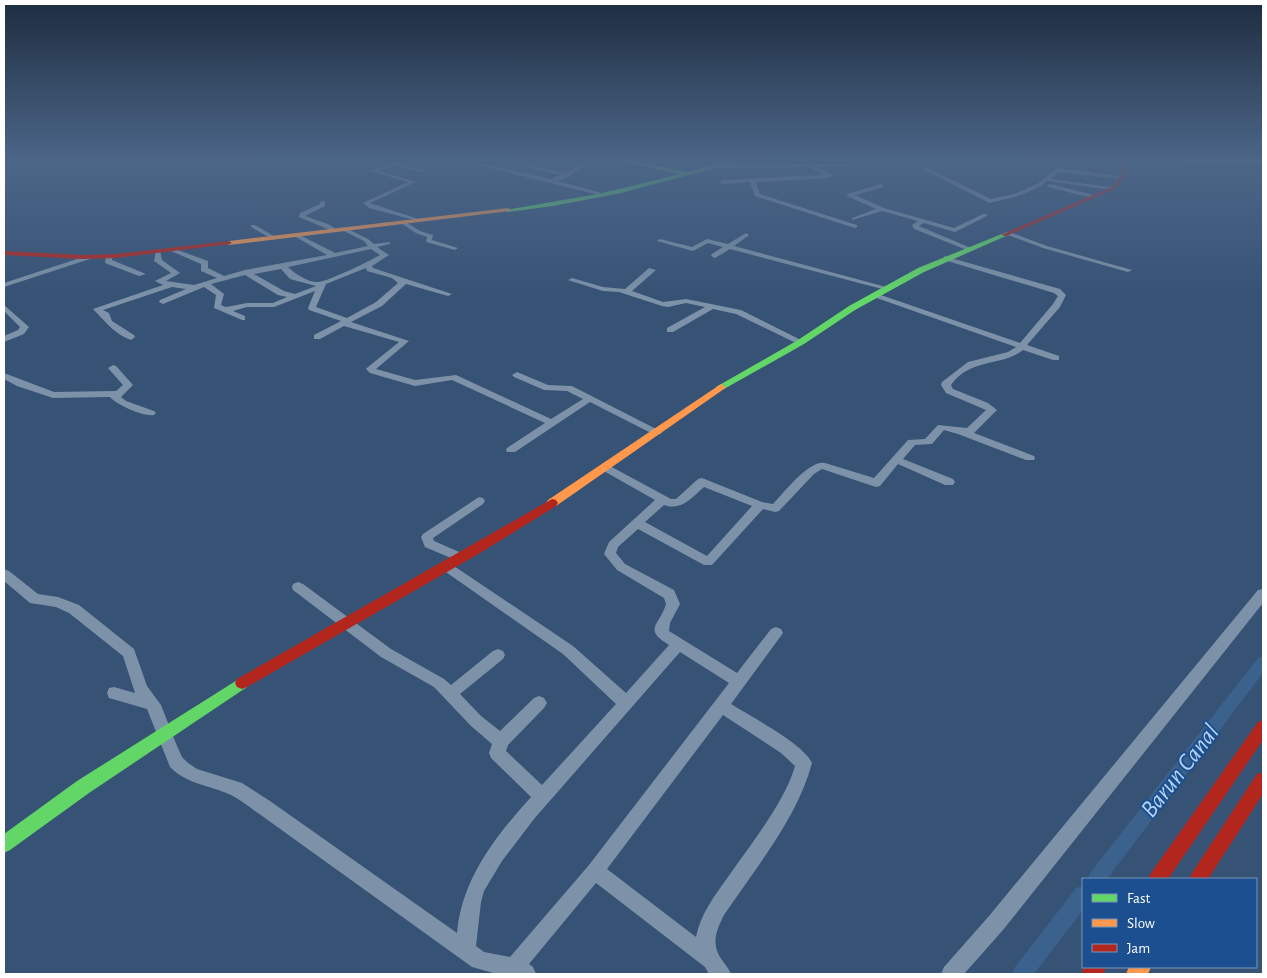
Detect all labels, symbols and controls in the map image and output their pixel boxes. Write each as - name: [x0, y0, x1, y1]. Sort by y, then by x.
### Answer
- water label: Barun Canal: [1136, 720, 1224, 822]
- legend: [1082, 878, 1257, 968]
- text: Fast: [1127, 891, 1151, 906]
- text: Slow: [1127, 916, 1155, 931]
- text: Jam: [1127, 941, 1150, 956]

